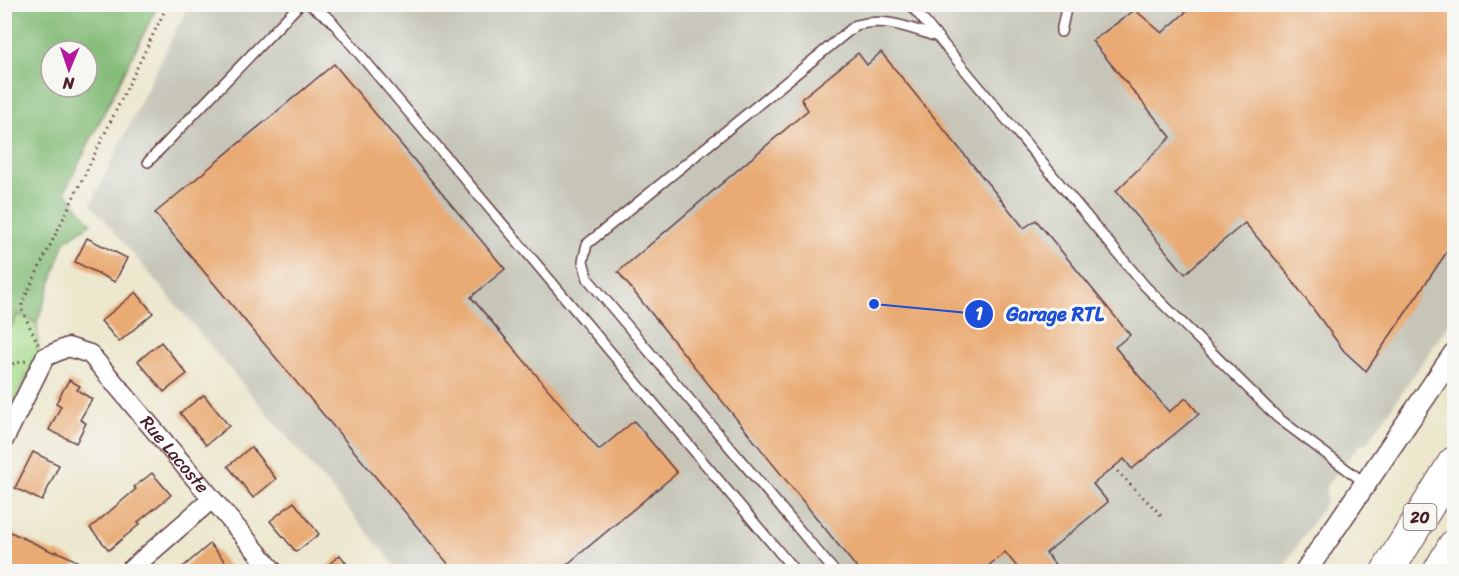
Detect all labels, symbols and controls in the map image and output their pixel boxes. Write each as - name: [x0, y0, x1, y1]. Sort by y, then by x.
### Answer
- north arrow: [39, 39, 99, 99]
- text: N: [62, 69, 76, 98]
- callout: Garage RTL: [964, 295, 1116, 333]
- text: Garage RTL: [1005, 297, 1105, 332]
- text: 1: [975, 298, 983, 330]
- street label: Rue Lacoste: [132, 408, 217, 501]
- road number: 20: [1404, 504, 1436, 530]

